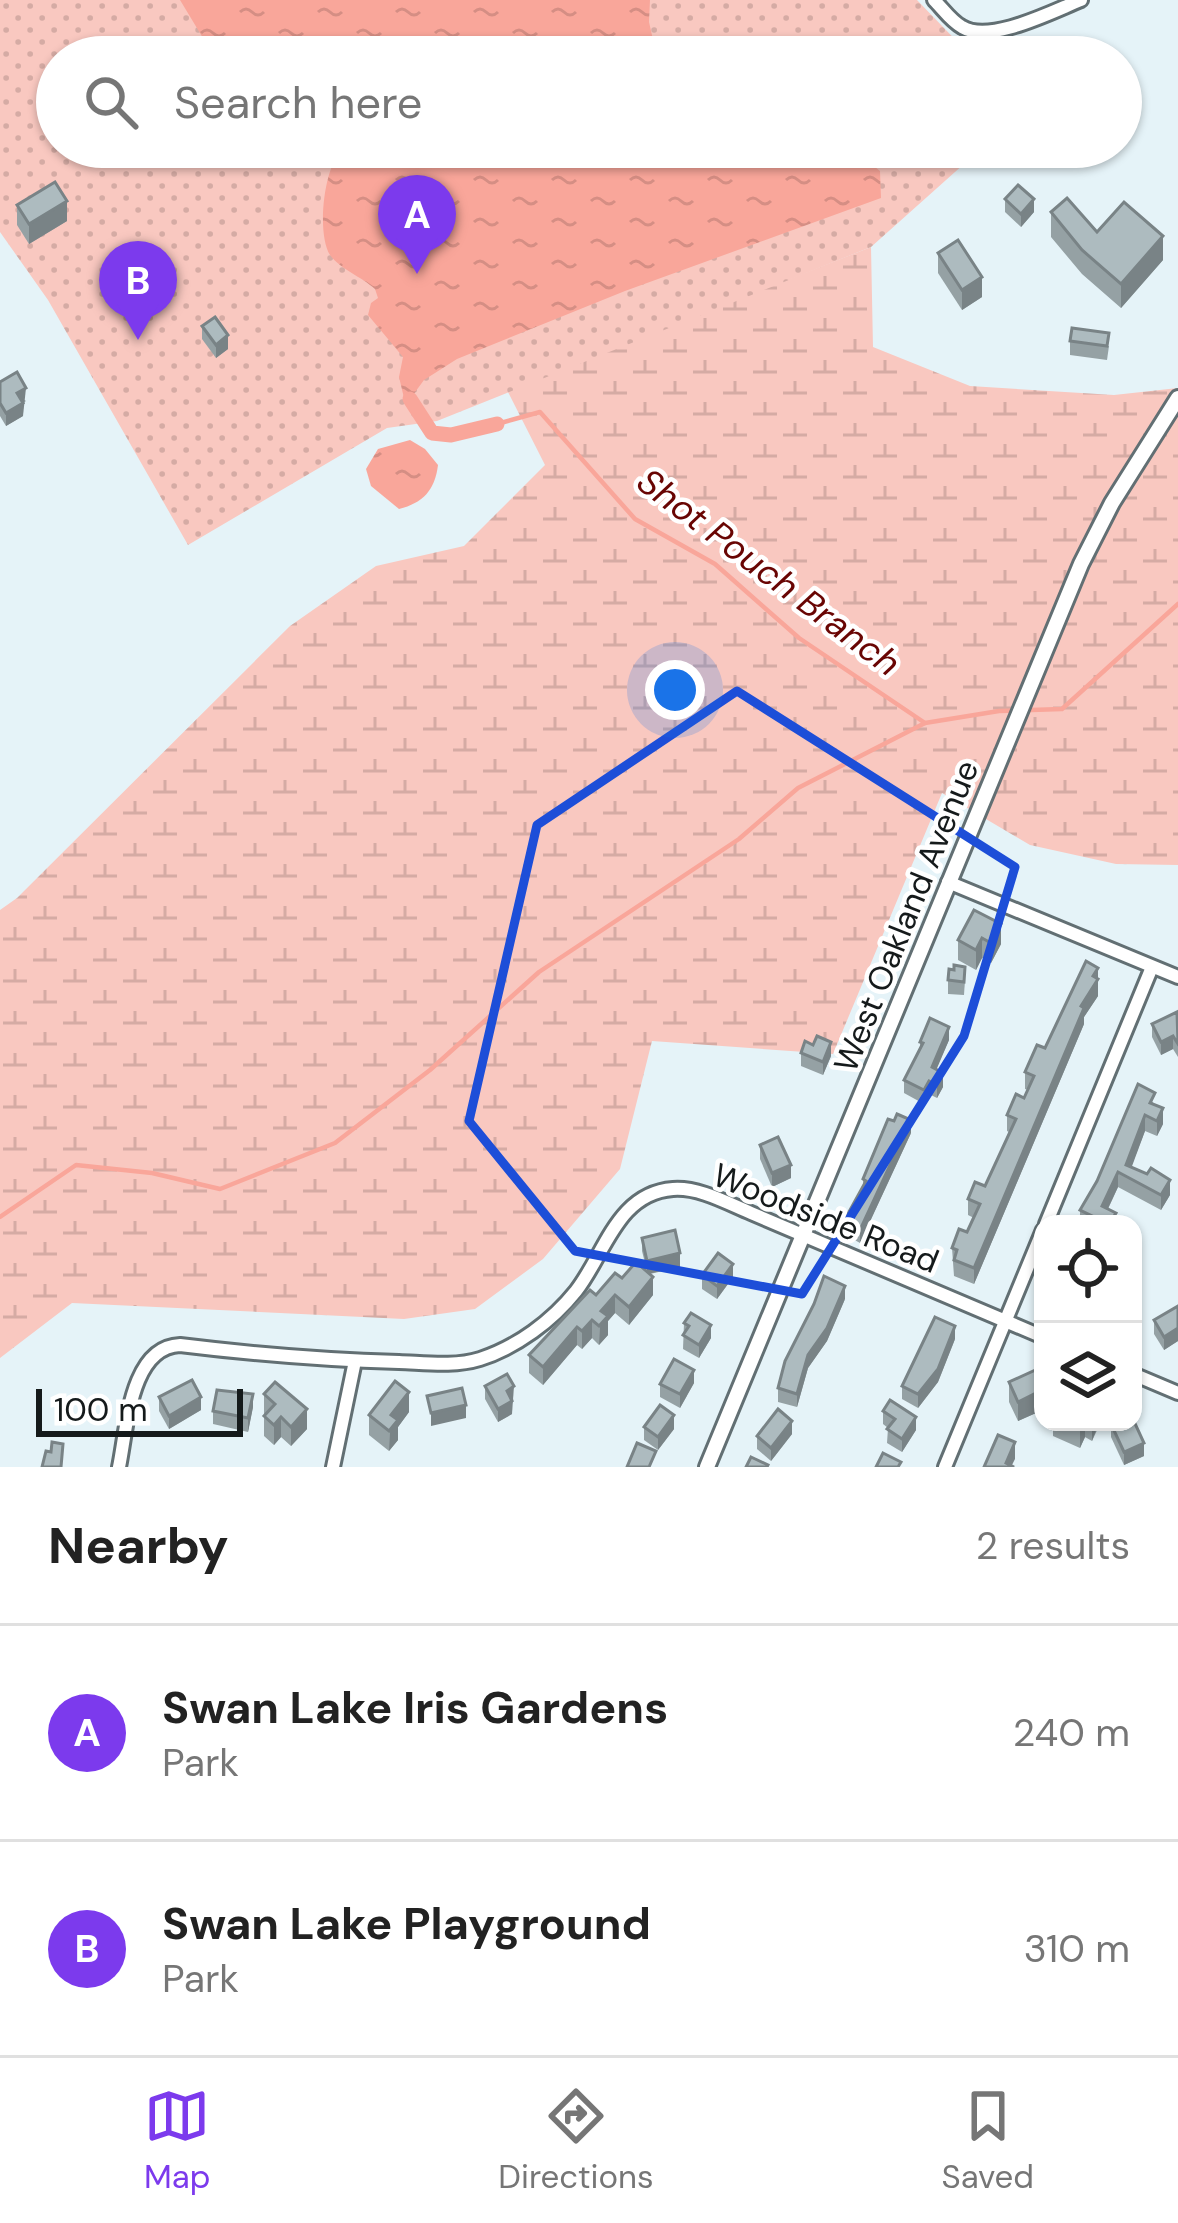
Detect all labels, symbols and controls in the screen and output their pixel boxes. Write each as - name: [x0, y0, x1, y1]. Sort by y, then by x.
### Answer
- search box: [36, 36, 1142, 168]
- icon: search: [78, 69, 144, 135]
- text: Search here: [174, 73, 422, 132]
- pin: A: [378, 175, 456, 274]
- pin: B: [99, 241, 177, 340]
- water label: Shot Pouch Branch: [628, 458, 910, 686]
- your location: [645, 660, 705, 720]
- street label: West Oakland Avenue: [824, 754, 988, 1078]
- street label: Woodside Road: [707, 1153, 945, 1283]
- map controls: [1034, 1215, 1142, 1431]
- button: locate: [1034, 1215, 1142, 1323]
- button: layers: [1034, 1323, 1142, 1431]
- scale bar: [36, 1383, 243, 1436]
- text: 100 m: [54, 1388, 148, 1431]
- text: Nearby: [48, 1512, 229, 1579]
- text: 2 results: [976, 1520, 1130, 1571]
- text: Swan Lake Iris Gardens: [162, 1678, 668, 1737]
- text: A: [73, 1707, 101, 1758]
- text: 240 m: [1013, 1707, 1130, 1758]
- text: Park: [162, 1737, 239, 1788]
- text: Swan Lake Playground: [162, 1894, 651, 1953]
- text: B: [75, 1923, 99, 1974]
- text: 310 m: [1024, 1923, 1130, 1974]
- text: Park: [162, 1953, 239, 2004]
- tab: Map: [144, 2083, 210, 2198]
- tab: Directions: [498, 2083, 654, 2198]
- tab: Saved: [942, 2083, 1034, 2198]

